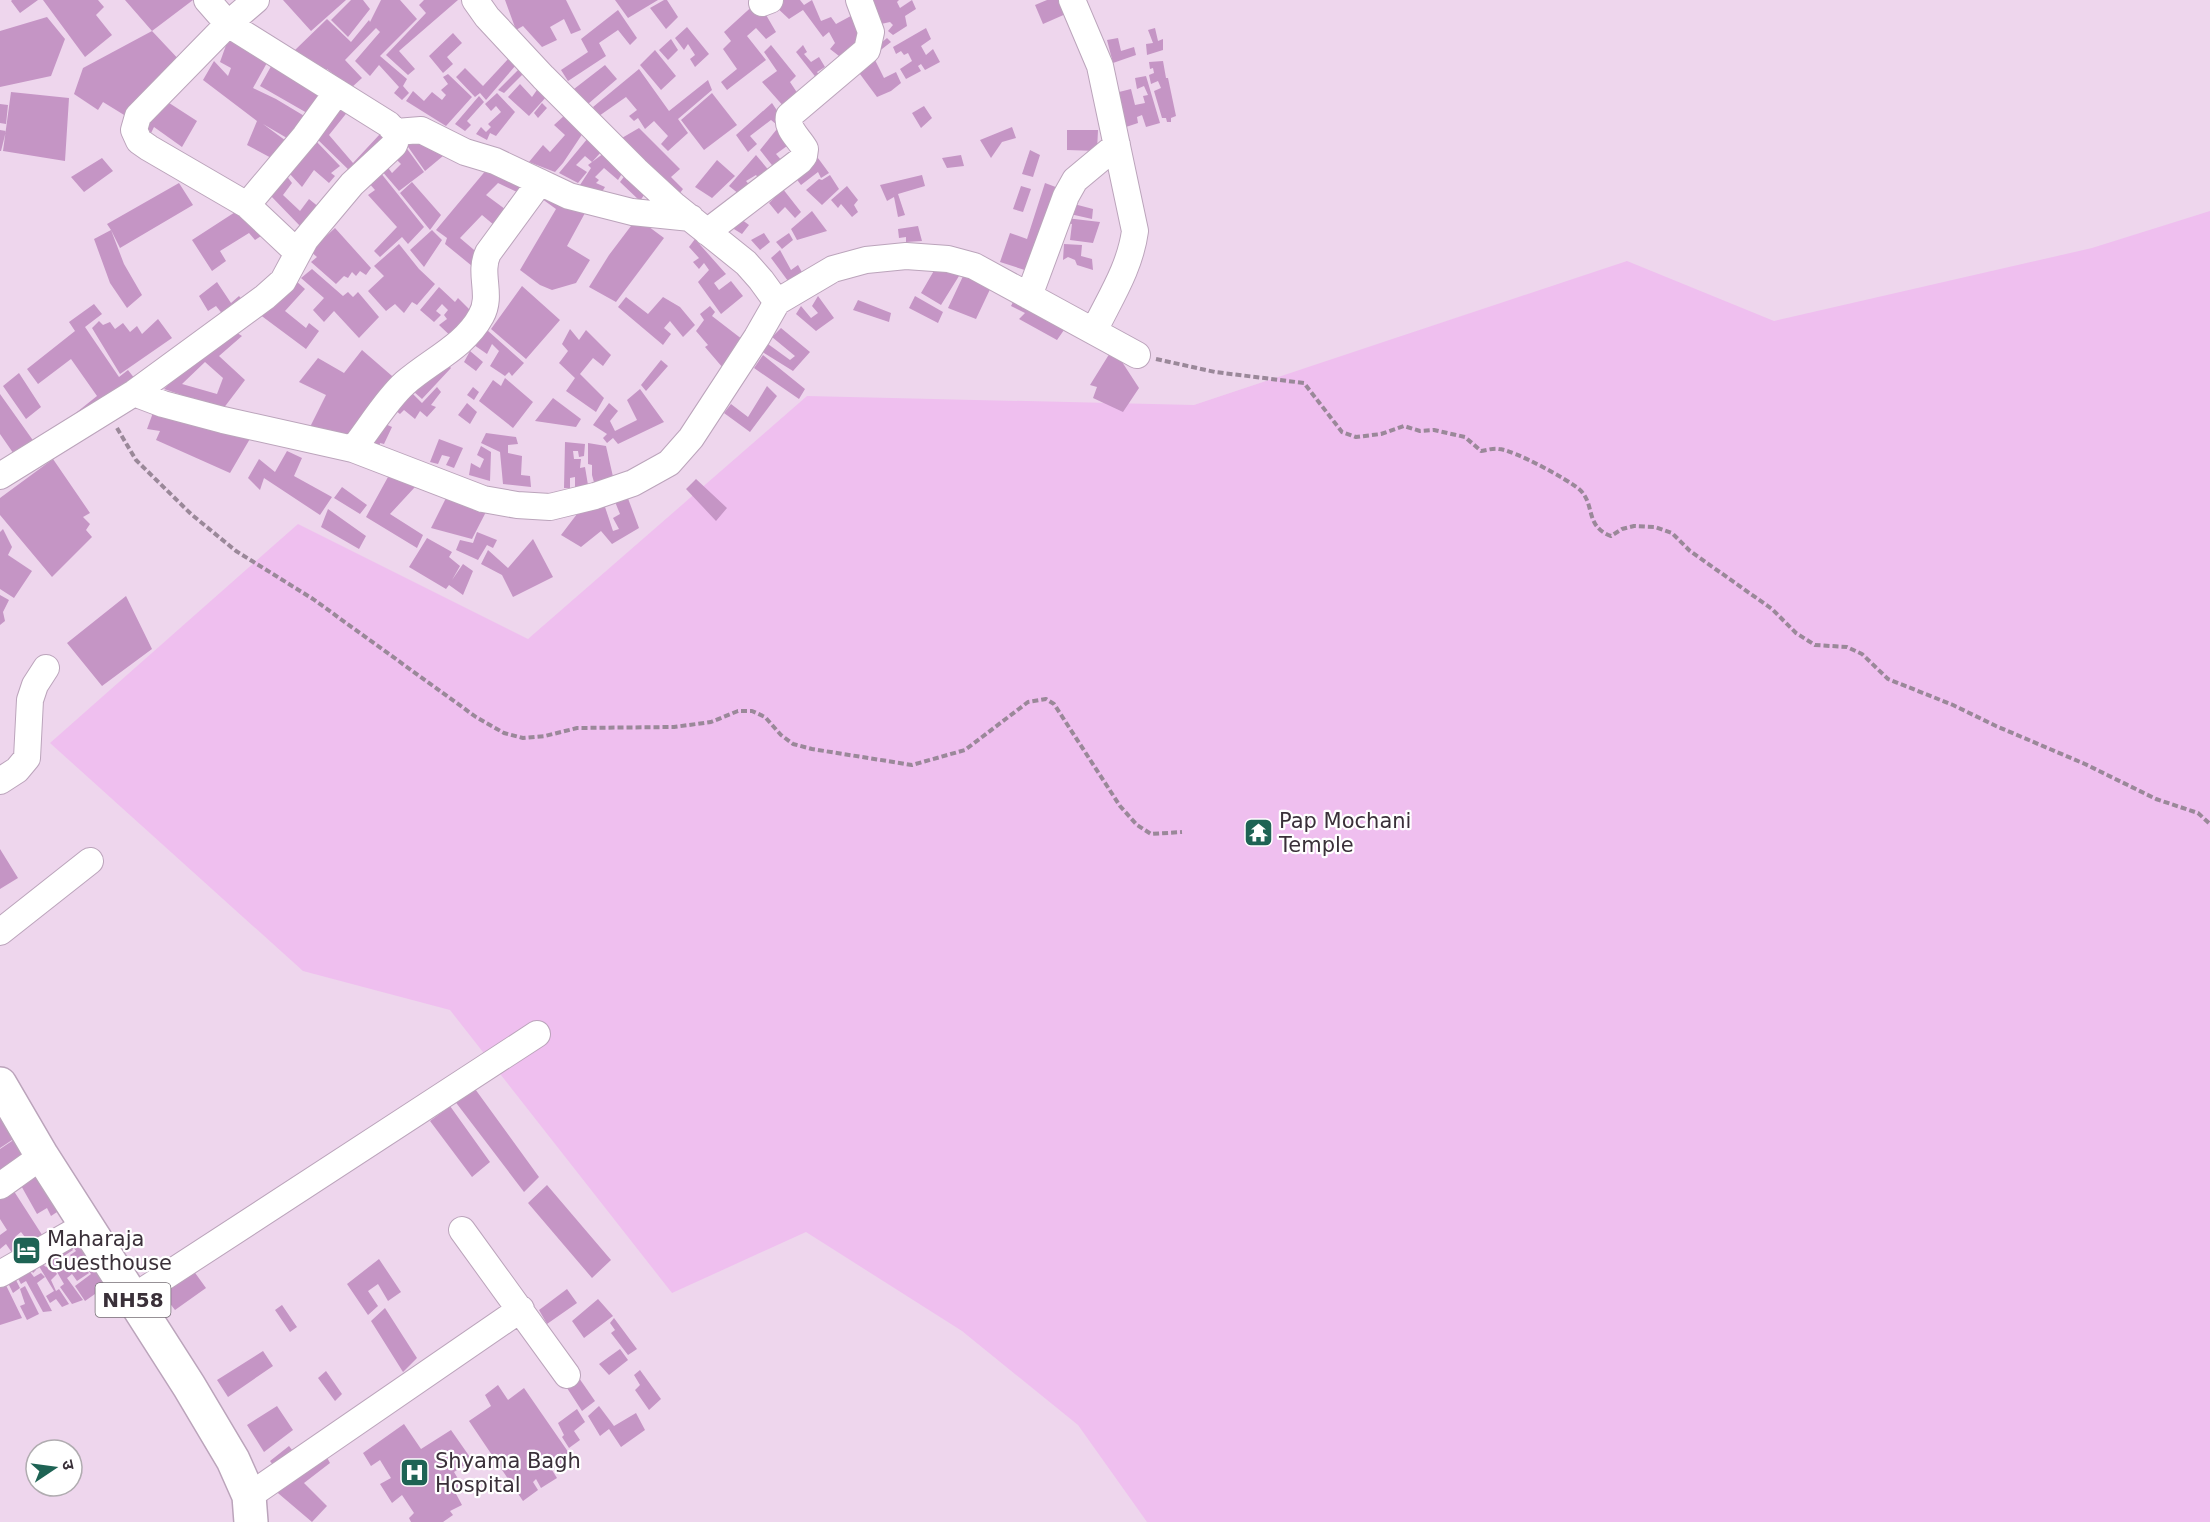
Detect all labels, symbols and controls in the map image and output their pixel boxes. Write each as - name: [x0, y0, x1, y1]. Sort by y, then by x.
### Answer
- place label: Pap Mochani Temple: [1278, 809, 1411, 857]
- temple icon: Pap Mochani Temple: [1242, 817, 1274, 849]
- place label: Maharaja Guesthouse: [47, 1227, 172, 1275]
- hotel icon: Maharaja Guesthouse: [10, 1235, 42, 1267]
- road number: NH58: [96, 1283, 170, 1317]
- north arrow: [24, 1438, 84, 1498]
- place label: Shyama Bagh Hospital: [435, 1449, 581, 1497]
- hospital icon: Shyama Bagh Hospital: [398, 1457, 430, 1489]
- text: उ: [58, 1458, 79, 1472]

